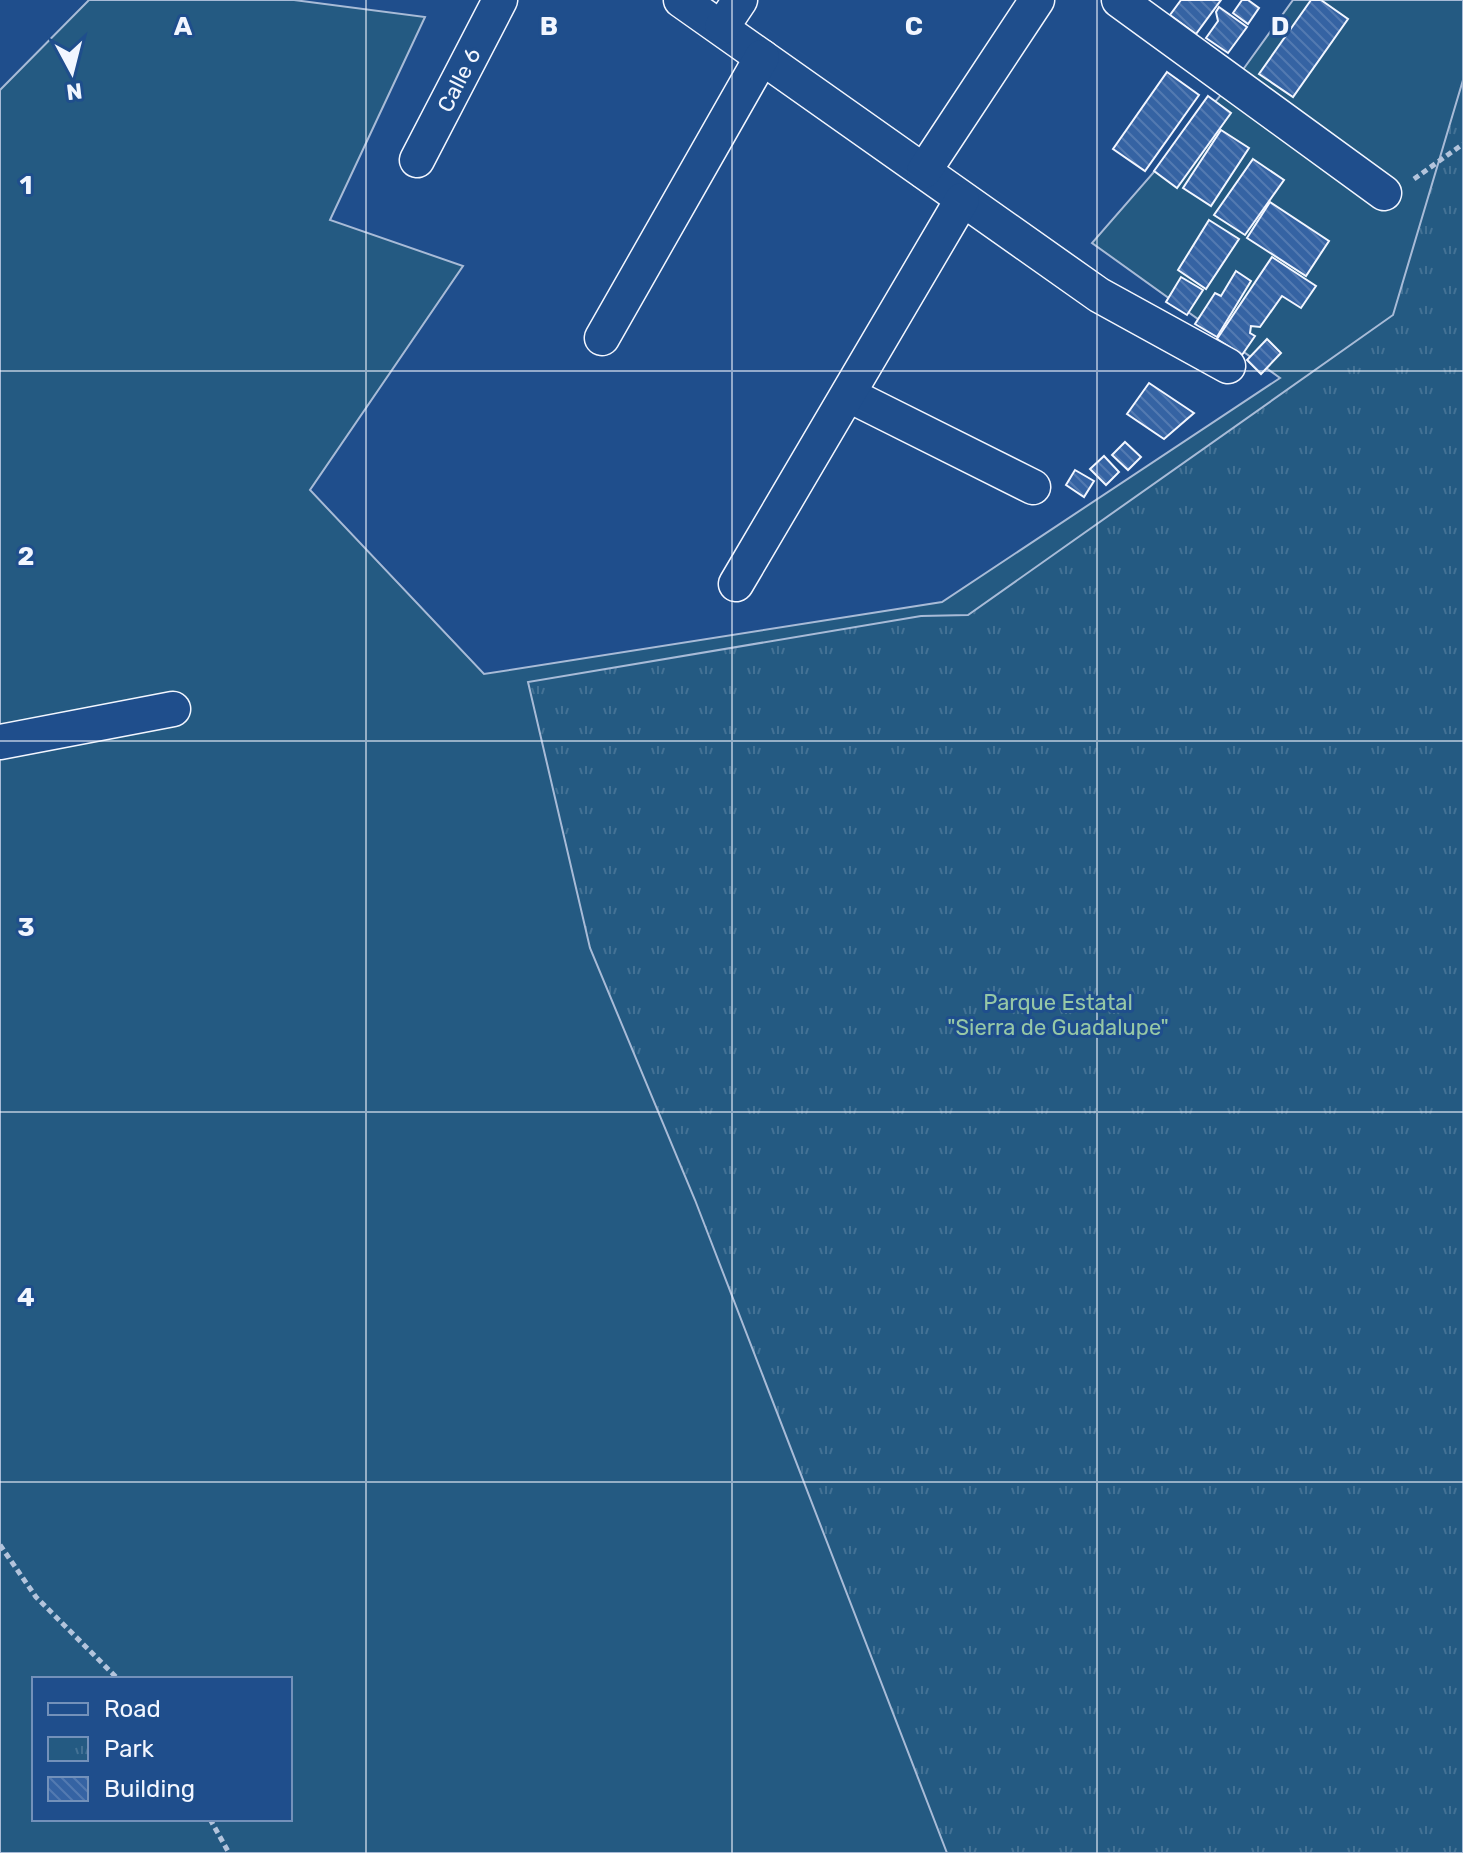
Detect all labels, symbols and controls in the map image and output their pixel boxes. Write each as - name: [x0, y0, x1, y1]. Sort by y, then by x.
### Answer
- text: A: [174, 11, 193, 42]
- text: B: [540, 11, 558, 42]
- text: C: [905, 11, 923, 42]
- text: D: [1271, 11, 1289, 42]
- north arrow: [32, 32, 112, 112]
- street label: Calle 6: [431, 43, 487, 117]
- text: N: [65, 77, 84, 106]
- text: 1: [20, 170, 32, 201]
- text: 2: [18, 541, 34, 572]
- text: 3: [17, 912, 35, 943]
- park label: Parque Estatal "Sierra de Guadalupe": [947, 989, 1169, 1041]
- text: 4: [17, 1282, 35, 1313]
- legend: [32, 1677, 292, 1821]
- text: Road: [104, 1695, 161, 1723]
- text: Park: [104, 1735, 155, 1763]
- text: Building: [104, 1775, 195, 1803]

